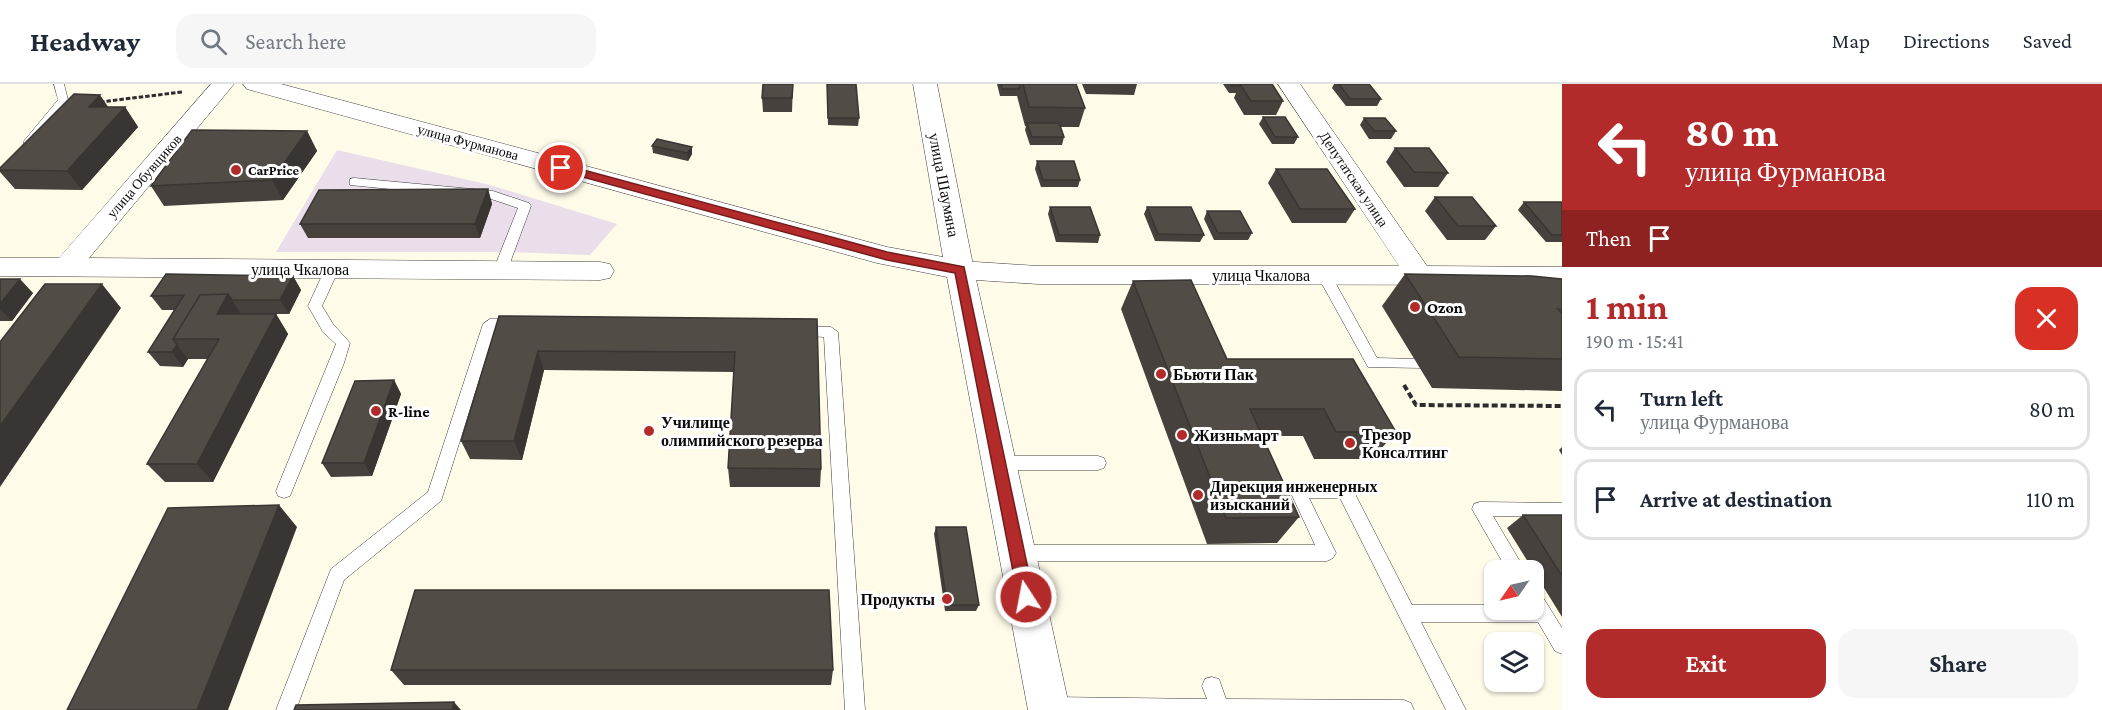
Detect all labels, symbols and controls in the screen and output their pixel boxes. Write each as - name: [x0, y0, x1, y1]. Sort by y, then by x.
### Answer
- search box: [176, 14, 596, 68]
- icon: search: [197, 25, 230, 58]
- text: Headway: [30, 26, 140, 57]
- text: Search here: [245, 29, 346, 54]
- text: Map: [1832, 29, 1870, 53]
- text: Directions: [1903, 29, 1990, 53]
- text: Saved: [2023, 29, 2072, 53]
- icon: left: [1586, 108, 1664, 186]
- text: 80 m: [1685, 108, 1779, 155]
- street label: улица Фурманова: [416, 121, 521, 163]
- street label: Депутатская улица: [1316, 128, 1392, 230]
- street label: улица Обувщиков: [103, 131, 185, 221]
- street label: улица Шаумяна: [925, 131, 962, 239]
- pin: [535, 142, 586, 193]
- icon: arrive: [544, 151, 577, 184]
- text: улица Фурманова: [1685, 157, 1886, 187]
- place label: CarPrice: [248, 162, 300, 178]
- marker: CarPrice: [229, 163, 243, 177]
- icon: arrive: [1643, 222, 1676, 255]
- text: Then: [1586, 226, 1631, 251]
- street label: улица Чкалова: [251, 261, 349, 279]
- street label: улица Чкалова: [1212, 267, 1310, 285]
- text: 1 min: [1586, 287, 1668, 327]
- button: close: [2015, 287, 2078, 350]
- place label: Ozon: [1427, 299, 1463, 316]
- marker: Ozon: [1408, 300, 1422, 314]
- text: 190 m · 15:41: [1586, 330, 1684, 352]
- place label: Бьюти Пак: [1173, 366, 1255, 383]
- marker: Бьюти Пак: [1154, 367, 1168, 381]
- text: Turn left: [1640, 386, 1723, 411]
- icon: left: [1589, 393, 1622, 426]
- text: 80 m: [2029, 397, 2075, 422]
- place label: R-line: [388, 403, 430, 420]
- marker: R-line: [369, 404, 383, 418]
- text: улица Фурманова: [1640, 411, 1789, 433]
- place label: Училище олимпийского резерва: [661, 414, 823, 450]
- marker: Училище олимпийского резерва: [642, 424, 656, 438]
- place label: Трезор Консалтинг: [1362, 426, 1448, 461]
- place label: Жизньмарт: [1194, 427, 1279, 445]
- marker: Жизньмарт: [1175, 428, 1189, 442]
- marker: Трезор Консалтинг: [1343, 436, 1357, 450]
- place label: Дирекция инженерных изысканий: [1210, 478, 1377, 513]
- icon: arrive: [1589, 483, 1622, 516]
- text: Arrive at destination: [1640, 487, 1832, 512]
- text: 110 m: [2026, 487, 2075, 512]
- marker: Дирекция инженерных изысканий: [1191, 488, 1205, 502]
- north arrow: [1484, 560, 1544, 620]
- map controls: [1484, 560, 1544, 692]
- position arrow: [994, 565, 1058, 629]
- place label: Продукты: [860, 591, 936, 609]
- marker: Продукты: [940, 592, 954, 606]
- button: Exit: [1586, 629, 1826, 698]
- button: Share: [1838, 629, 2078, 698]
- button: layers: [1484, 632, 1544, 692]

